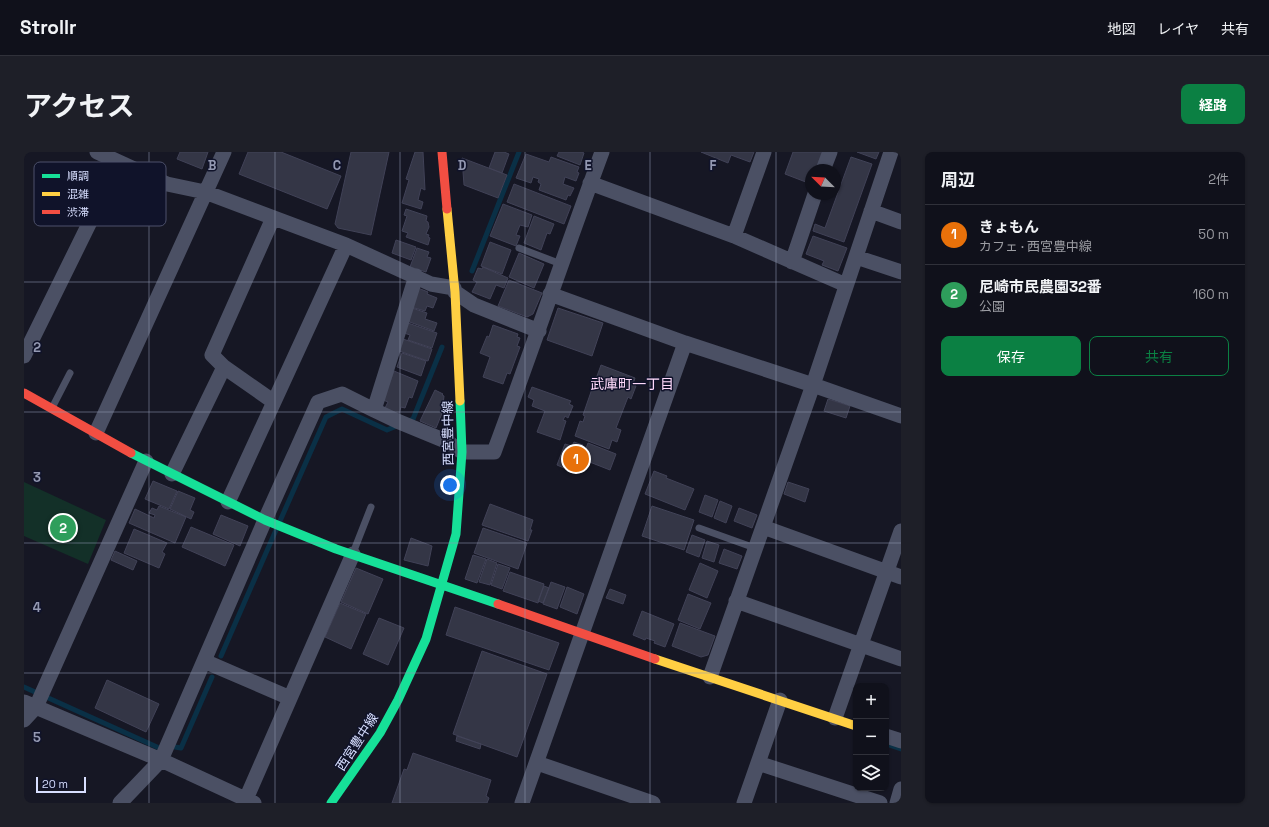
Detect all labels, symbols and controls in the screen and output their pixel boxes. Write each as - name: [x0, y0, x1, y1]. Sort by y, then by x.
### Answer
- text: Strollr: [20, 15, 77, 40]
- text: 地図: [1107, 20, 1135, 38]
- text: レイヤ: [1157, 20, 1199, 38]
- text: 共有: [1221, 20, 1249, 38]
- button: 経路: [1181, 84, 1245, 124]
- text: アクセス: [24, 88, 135, 124]
- text: B: [208, 157, 217, 174]
- text: C: [333, 157, 341, 174]
- text: D: [458, 157, 467, 174]
- text: E: [584, 157, 592, 174]
- text: F: [710, 157, 717, 174]
- legend: [34, 162, 166, 226]
- north arrow: [805, 164, 841, 200]
- text: 順調: [67, 169, 89, 183]
- text: 周辺: [941, 169, 975, 191]
- text: 2件: [1208, 171, 1229, 188]
- text: 混雑: [67, 187, 89, 201]
- text: 渋滞: [67, 205, 89, 219]
- text: きょもん: [979, 217, 1039, 236]
- text: 1: [951, 226, 957, 243]
- text: 50 m: [1198, 226, 1229, 243]
- text: カフェ · 西宮豊中線: [979, 238, 1092, 255]
- text: 尼崎市民農園32番: [979, 277, 1102, 296]
- text: 2: [950, 286, 958, 303]
- text: 160 m: [1193, 286, 1229, 303]
- text: 公園: [979, 298, 1005, 315]
- button: 保存: [941, 336, 1081, 376]
- button: 共有: [1089, 336, 1229, 376]
- text: 2: [33, 339, 41, 356]
- district label: 武庫町一丁目: [590, 375, 674, 393]
- street label: 西宮豊中線: [439, 400, 457, 466]
- pin: 1: [563, 444, 589, 474]
- text: 3: [33, 469, 41, 486]
- your location: [440, 475, 460, 495]
- pin: 2: [50, 513, 76, 543]
- text: 4: [33, 599, 41, 616]
- map controls: [853, 683, 889, 791]
- button: +: [853, 683, 889, 719]
- street label: 西宮豊中線: [332, 710, 382, 774]
- button: −: [853, 719, 889, 755]
- text: 5: [33, 729, 41, 746]
- button: layers: [853, 755, 889, 791]
- scale bar: [36, 775, 86, 794]
- text: 20 m: [42, 777, 68, 791]

